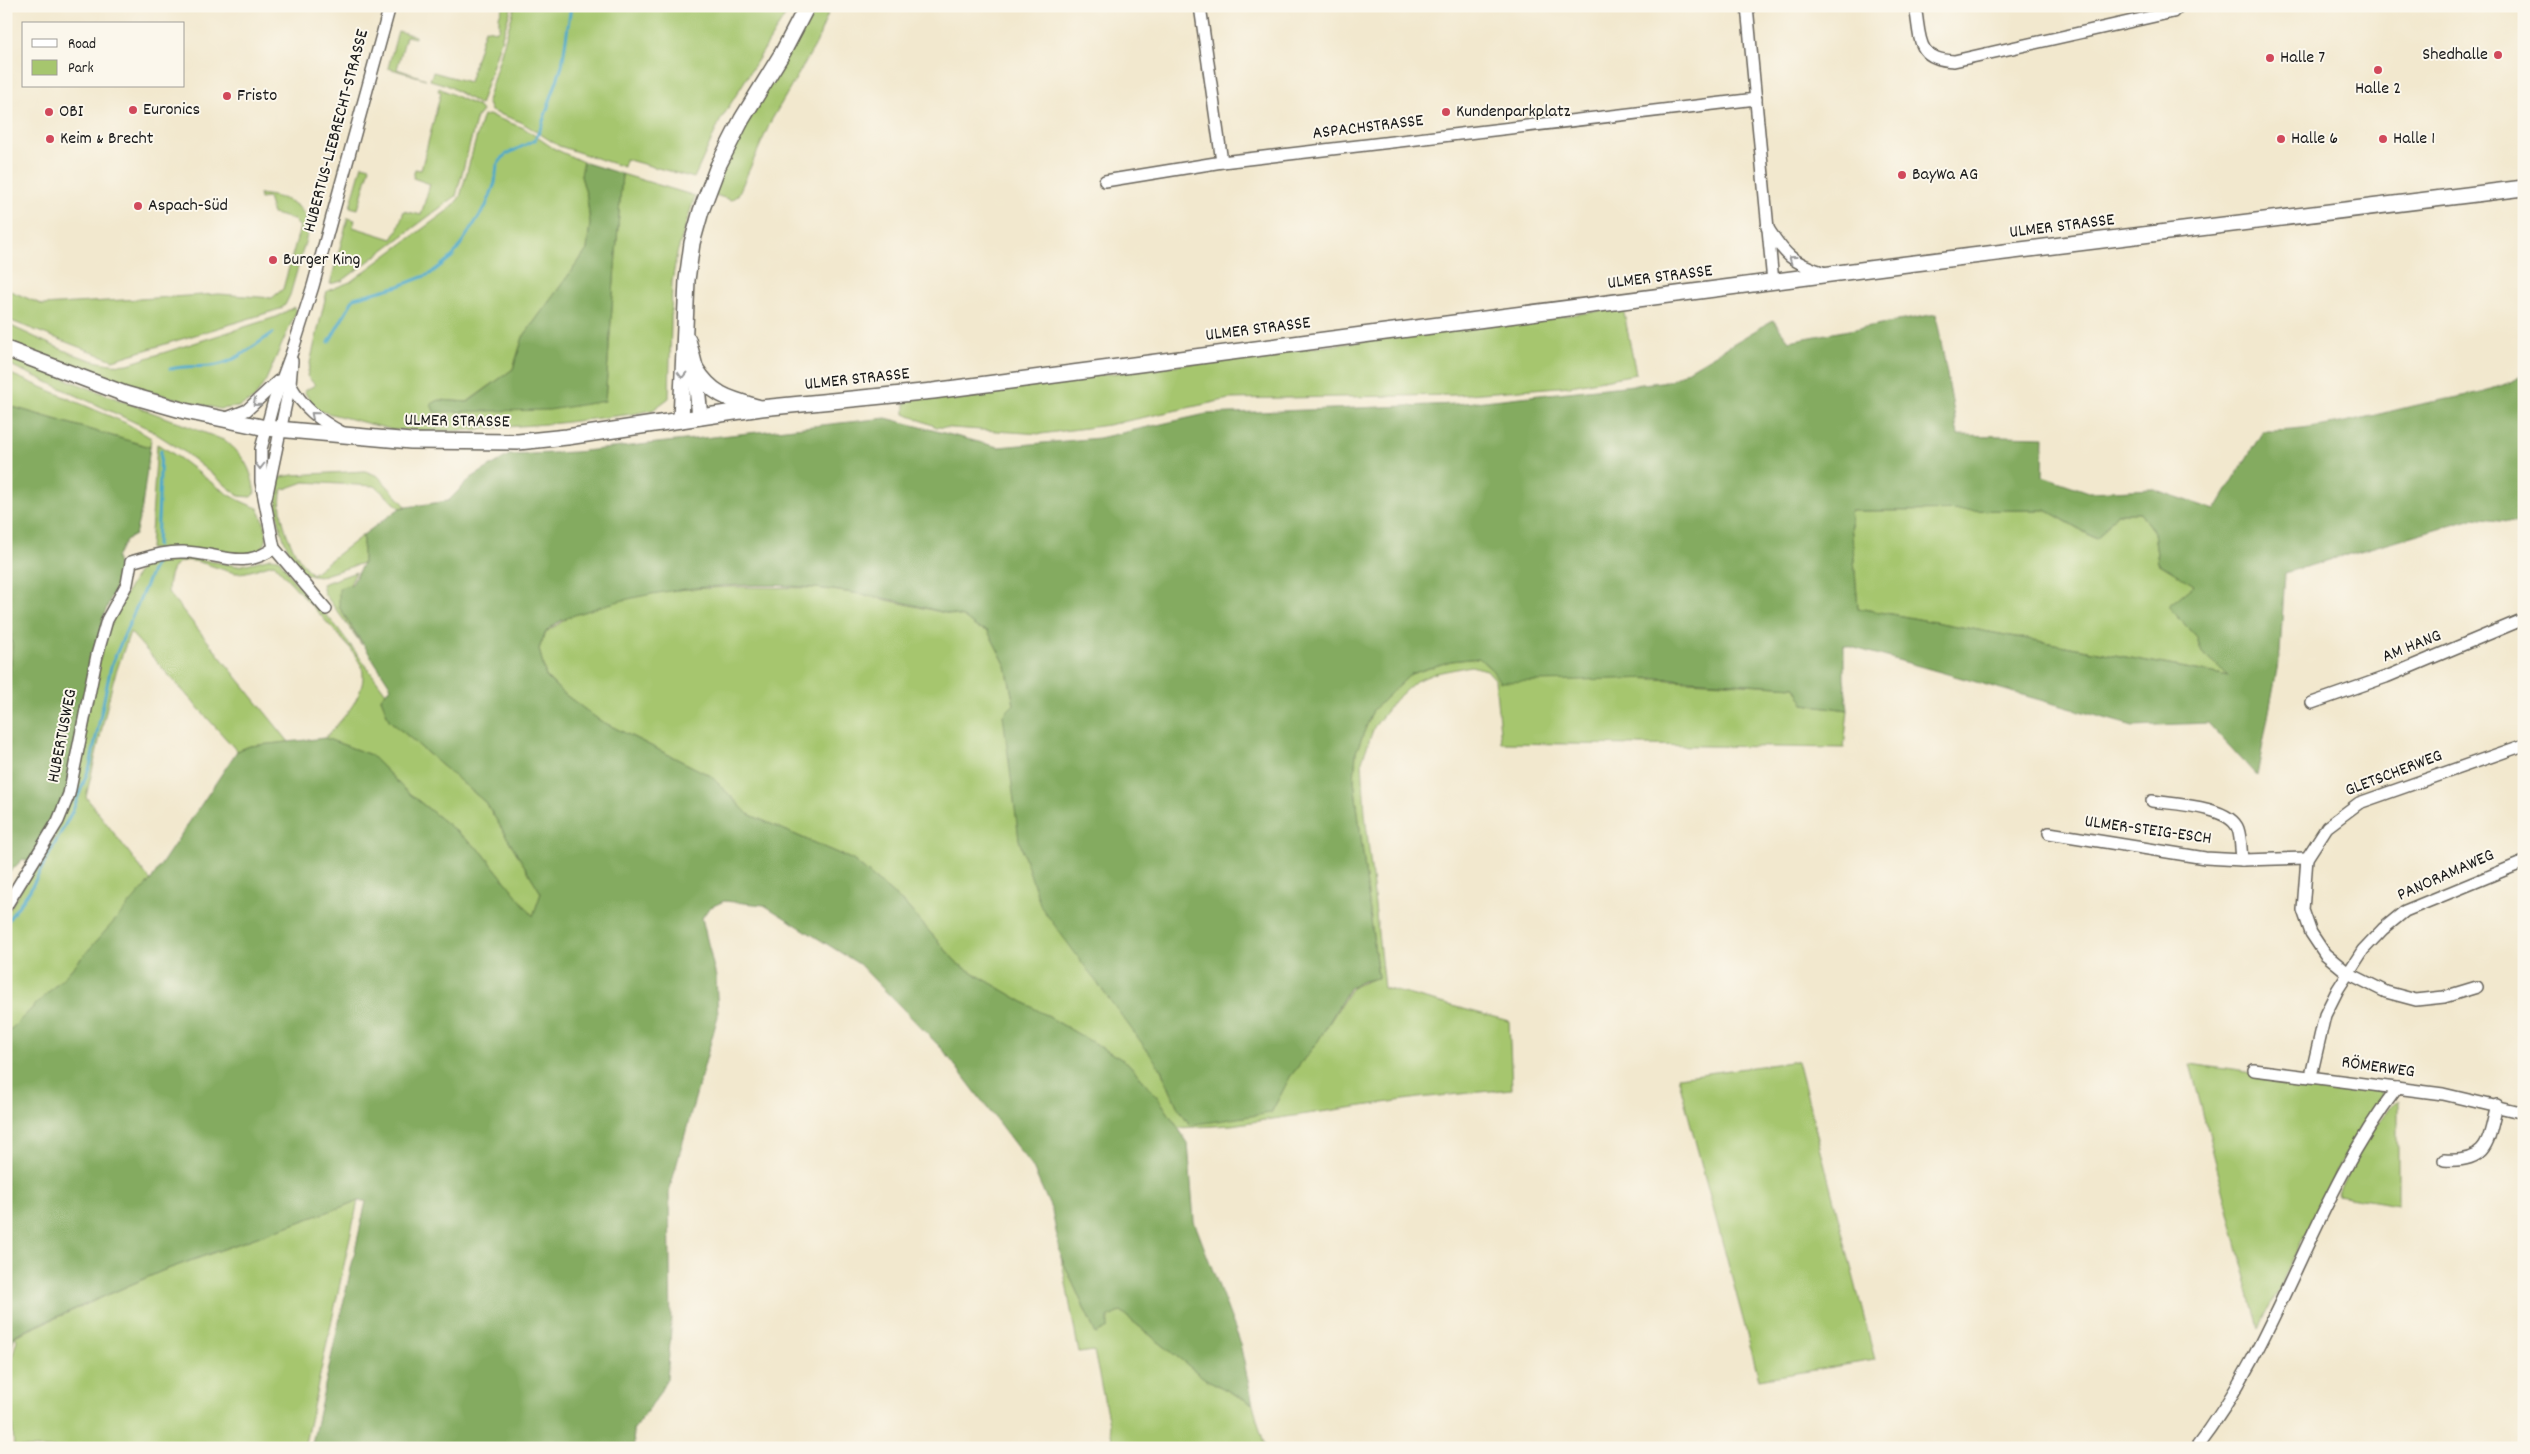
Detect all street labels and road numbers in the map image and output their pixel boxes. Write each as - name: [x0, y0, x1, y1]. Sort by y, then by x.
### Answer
- street label: HUBERTUS-LIEBRECHT-STRASSE: [298, 27, 376, 235]
- street label: ASPACHSTRASSE: [1311, 109, 1425, 147]
- street label: ULMER STRASSE: [2008, 208, 2116, 246]
- street label: ULMER STRASSE: [1606, 259, 1714, 297]
- street label: ULMER STRASSE: [1204, 311, 1312, 349]
- street label: ULMER STRASSE: [803, 362, 911, 398]
- street label: ULMER STRASSE: [404, 409, 510, 435]
- street label: AM HANG: [2379, 624, 2445, 670]
- street label: HUBERTUSWEG: [42, 687, 84, 785]
- street label: GLETSCHERWEG: [2342, 744, 2446, 804]
- street label: ULMER-STEIG-ESCH: [2083, 810, 2213, 852]
- street label: PANORAMAWEG: [2394, 843, 2498, 909]
- street label: RÖMERWEG: [2340, 1050, 2416, 1086]

